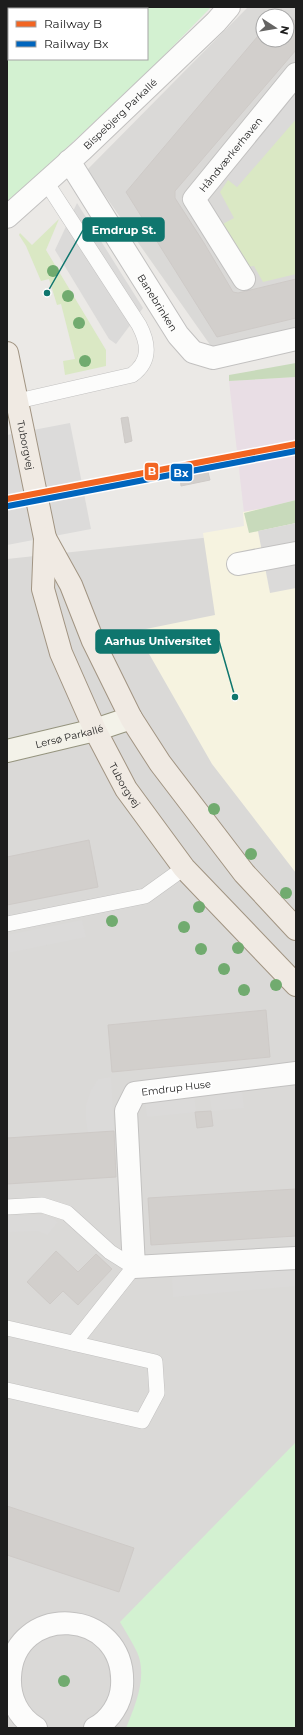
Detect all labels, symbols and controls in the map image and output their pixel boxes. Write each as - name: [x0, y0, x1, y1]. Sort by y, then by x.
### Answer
- legend: [8, 8, 148, 60]
- north arrow: [255, 8, 295, 48]
- text: Railway B: [44, 16, 102, 31]
- text: N: [277, 24, 293, 36]
- text: Railway Bx: [44, 36, 109, 51]
- street label: Bispebjerg Parkallé: [80, 76, 159, 152]
- street label: Håndværkerhaven: [196, 114, 265, 194]
- callout: Emdrup St.: [83, 218, 164, 241]
- text: Emdrup St.: [92, 223, 156, 237]
- street label: Banebrinken: [135, 272, 180, 334]
- street label: Tuborgvej: [15, 419, 37, 471]
- line badge: B: [144, 462, 159, 481]
- line badge: Bx: [170, 463, 193, 482]
- text: B: [148, 464, 156, 478]
- text: Bx: [174, 466, 189, 480]
- callout: Aarhus Universitet: [96, 630, 219, 653]
- text: Aarhus Universitet: [103, 634, 212, 648]
- street label: Lersø Parkallé: [34, 721, 105, 751]
- street label: Tuborgvej: [107, 760, 144, 810]
- street label: Emdrup Huse: [140, 1077, 212, 1099]

